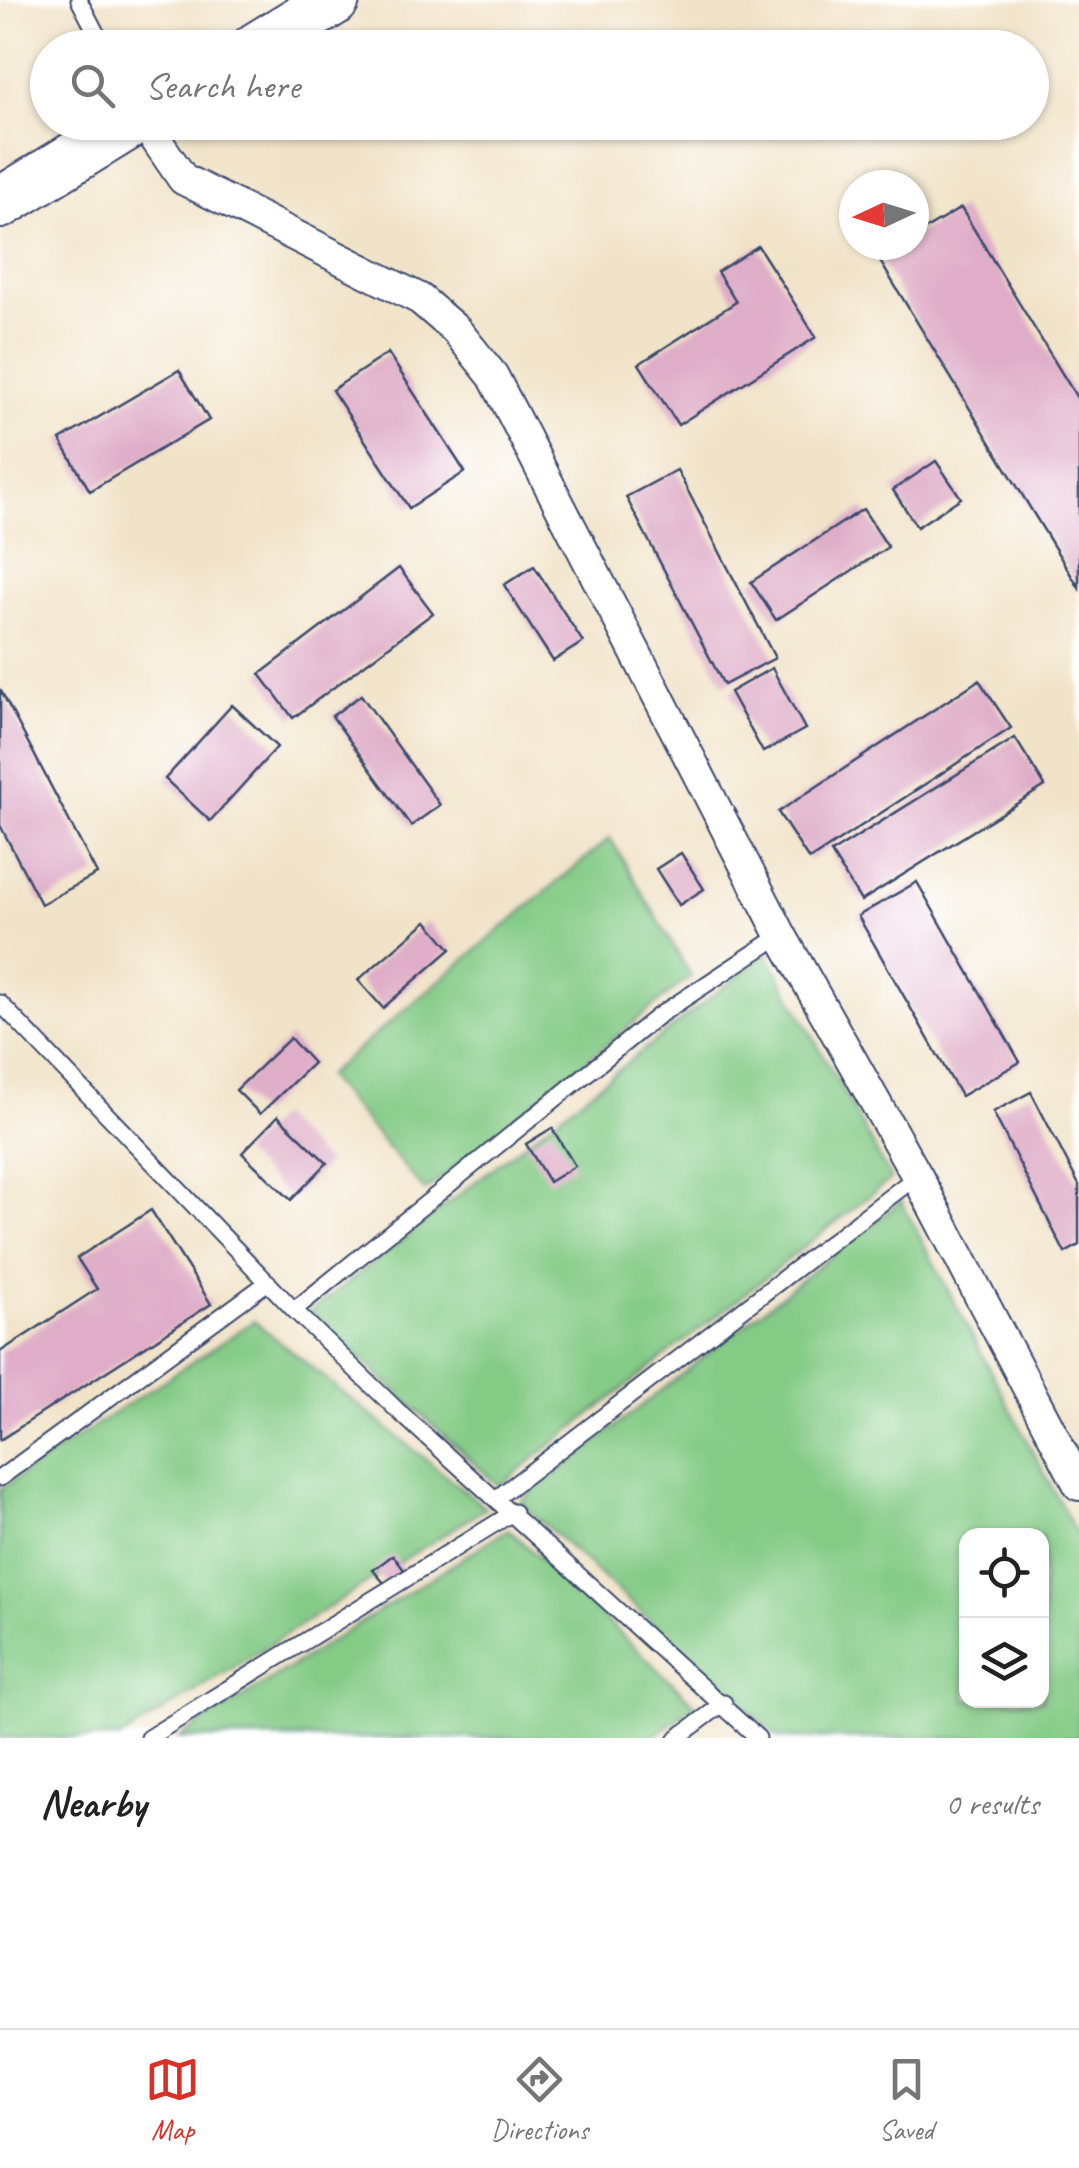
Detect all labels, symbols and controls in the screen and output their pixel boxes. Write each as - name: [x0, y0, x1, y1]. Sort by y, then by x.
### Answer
- search box: [30, 30, 1049, 140]
- icon: search: [65, 58, 120, 113]
- text: Search here: [145, 62, 300, 109]
- north arrow: [839, 170, 929, 260]
- map controls: [959, 1528, 1049, 1708]
- button: locate: [959, 1528, 1049, 1618]
- button: layers: [959, 1618, 1049, 1708]
- text: Nearby: [40, 1777, 146, 1830]
- text: 0 results: [945, 1783, 1039, 1824]
- tab: Map: [145, 2052, 200, 2147]
- tab: Directions: [491, 2052, 588, 2147]
- tab: Saved: [879, 2052, 934, 2147]

